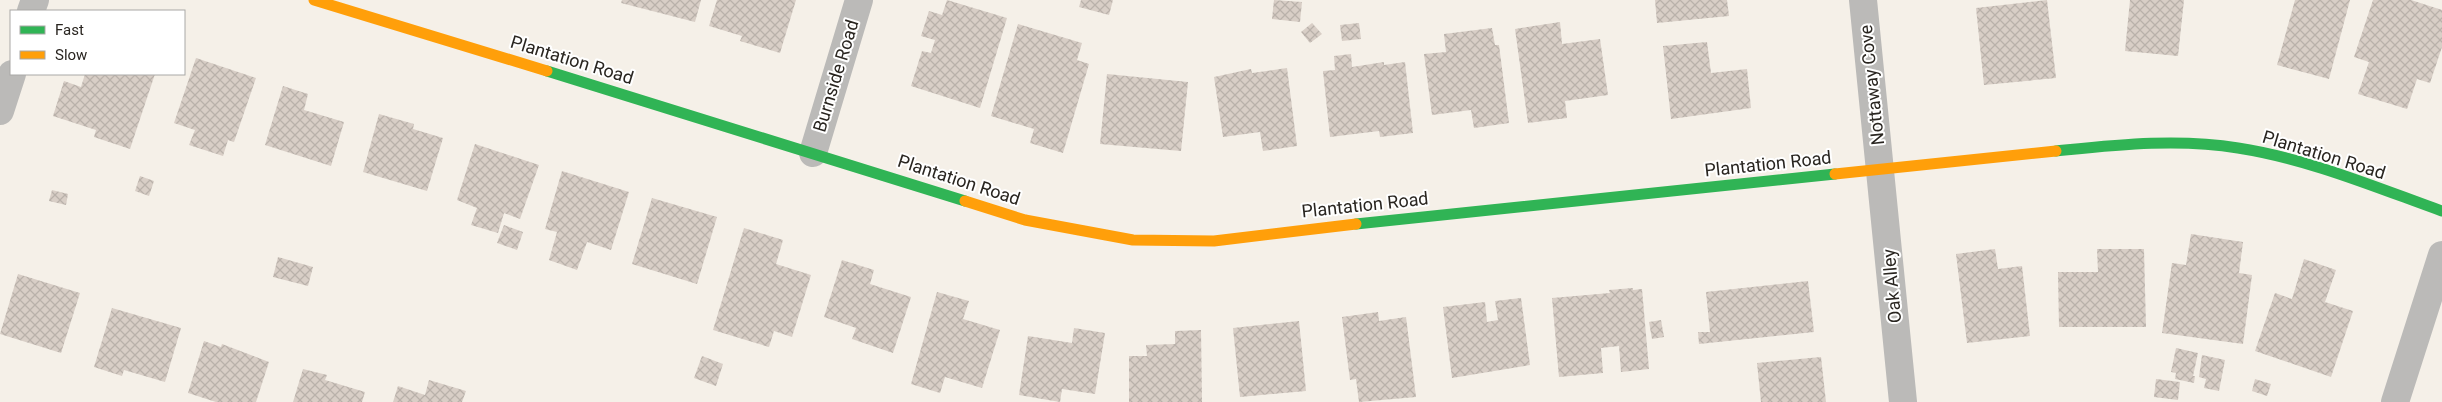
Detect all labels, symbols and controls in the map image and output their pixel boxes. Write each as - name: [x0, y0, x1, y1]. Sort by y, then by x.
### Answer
- legend: [10, 10, 185, 75]
- street label: Burnside Road: [808, 17, 863, 135]
- text: Fast: [55, 21, 84, 39]
- street label: Nottaway Cove: [1855, 24, 1888, 146]
- street label: Plantation Road: [508, 31, 636, 88]
- text: Slow: [55, 46, 87, 64]
- street label: Plantation Road: [2260, 126, 2388, 183]
- street label: Plantation Road: [1704, 146, 1832, 181]
- street label: Plantation Road: [895, 150, 1023, 209]
- street label: Plantation Road: [1301, 187, 1429, 222]
- street label: Oak Alley: [1878, 248, 1905, 324]

